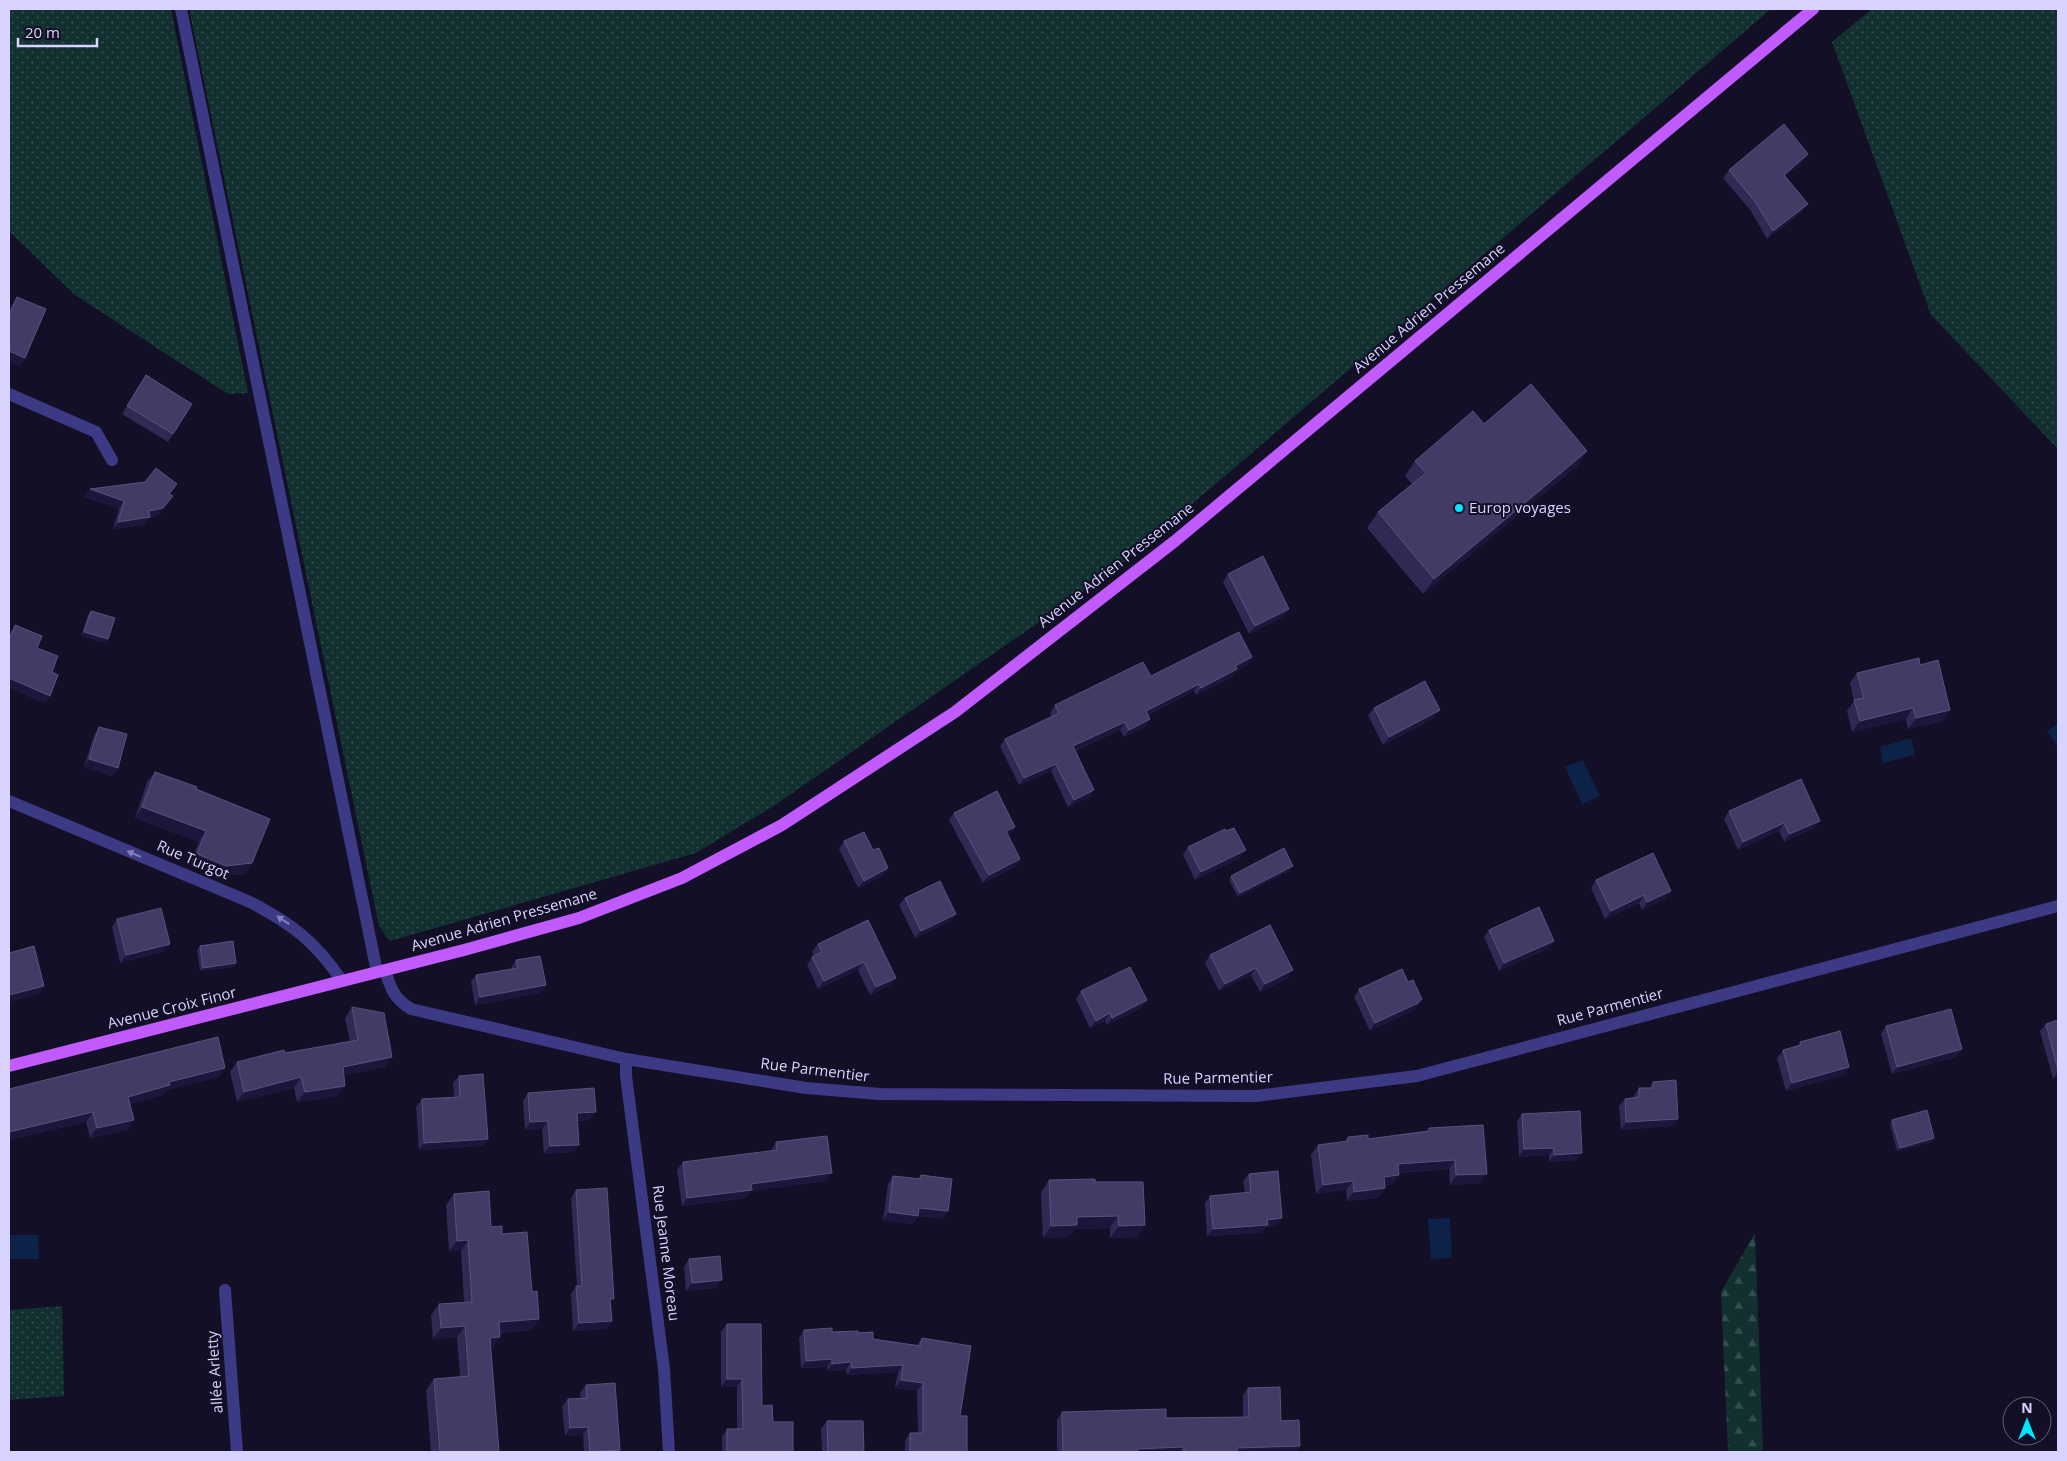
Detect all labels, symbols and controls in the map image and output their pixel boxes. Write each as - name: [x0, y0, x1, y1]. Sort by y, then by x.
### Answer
- scale bar: [18, 15, 96, 47]
- text: 20 m: [25, 22, 60, 42]
- street label: Avenue Adrien Pressemane: [1348, 238, 1508, 377]
- street label: Avenue Adrien Pressemane: [1033, 497, 1197, 631]
- place label: Europ voyages: [1469, 497, 1571, 517]
- marker: Europ voyages: [1453, 502, 1465, 514]
- street label: Rue Turgot: [154, 835, 233, 883]
- one-way arrow: [127, 849, 142, 857]
- street label: Avenue Adrien Pressemane: [409, 883, 599, 955]
- one-way arrow: [276, 915, 289, 925]
- street label: Avenue Croix Finor: [105, 981, 238, 1033]
- street label: Rue Parmentier: [1554, 982, 1665, 1030]
- street label: Rue Parmentier: [760, 1052, 871, 1086]
- street label: Rue Parmentier: [1163, 1066, 1273, 1088]
- street label: Rue Jeanne Moreau: [649, 1184, 685, 1322]
- street label: allée Arletty: [201, 1330, 227, 1414]
- north arrow: [2002, 1396, 2052, 1446]
- text: N: [2021, 1398, 2033, 1417]

